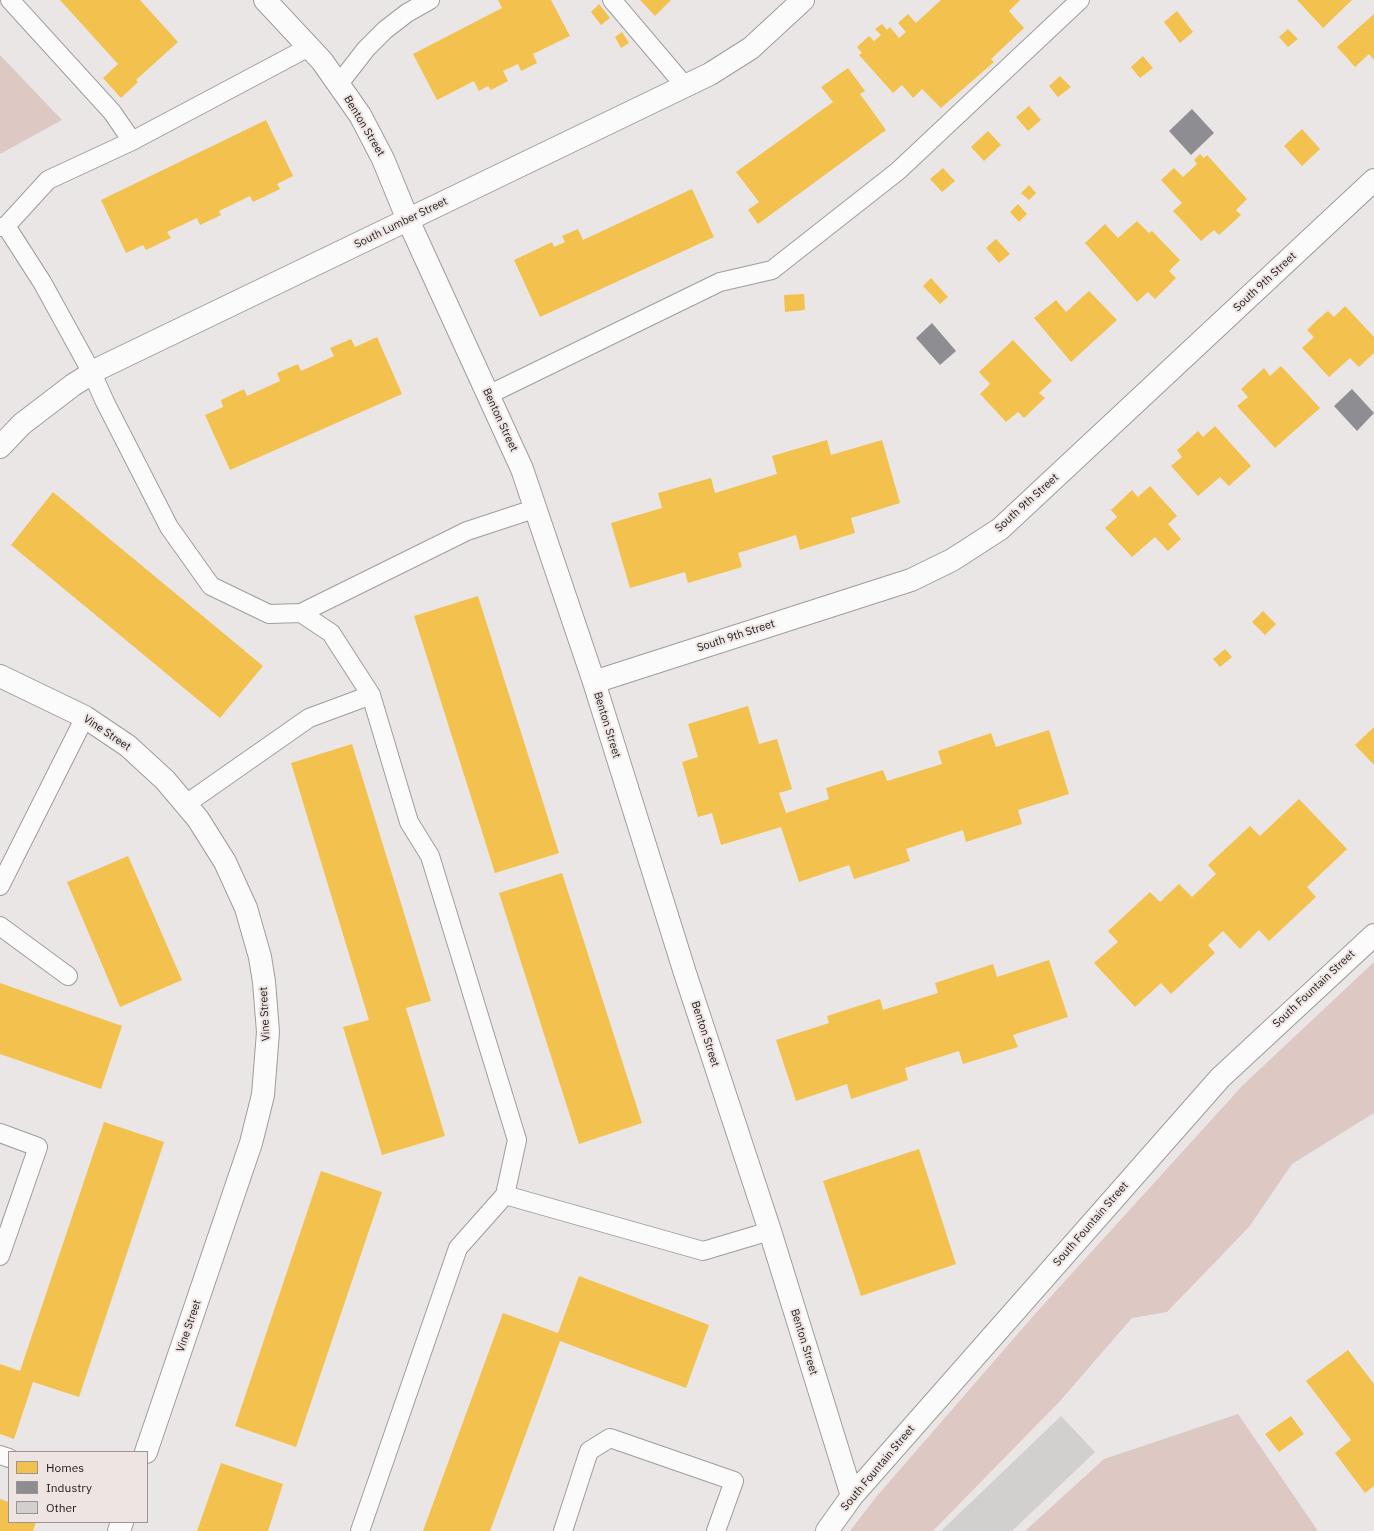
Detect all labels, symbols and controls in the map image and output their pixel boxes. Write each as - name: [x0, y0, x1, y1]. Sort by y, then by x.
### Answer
- street label: Benton Street: [341, 93, 387, 159]
- street label: South Lumber Street: [352, 195, 450, 251]
- street label: South 9th Street: [1231, 250, 1299, 314]
- street label: Benton Street: [480, 386, 520, 454]
- street label: South 9th Street: [992, 471, 1062, 535]
- street label: South 9th Street: [695, 617, 777, 655]
- street label: Benton Street: [591, 690, 623, 760]
- street label: Vine Street: [81, 712, 133, 754]
- street label: South Fountain Street: [1270, 948, 1358, 1030]
- street label: Vine Street: [257, 986, 273, 1042]
- street label: Benton Street: [688, 999, 722, 1069]
- street label: South Fountain Street: [1051, 1179, 1131, 1269]
- street label: Vine Street: [174, 1298, 204, 1354]
- street label: Benton Street: [788, 1307, 820, 1377]
- street label: South Fountain Street: [838, 1423, 918, 1513]
- legend: [8, 1451, 148, 1523]
- text: Homes: [46, 1460, 84, 1475]
- text: Industry: [46, 1480, 92, 1495]
- text: Other: [46, 1500, 77, 1515]

